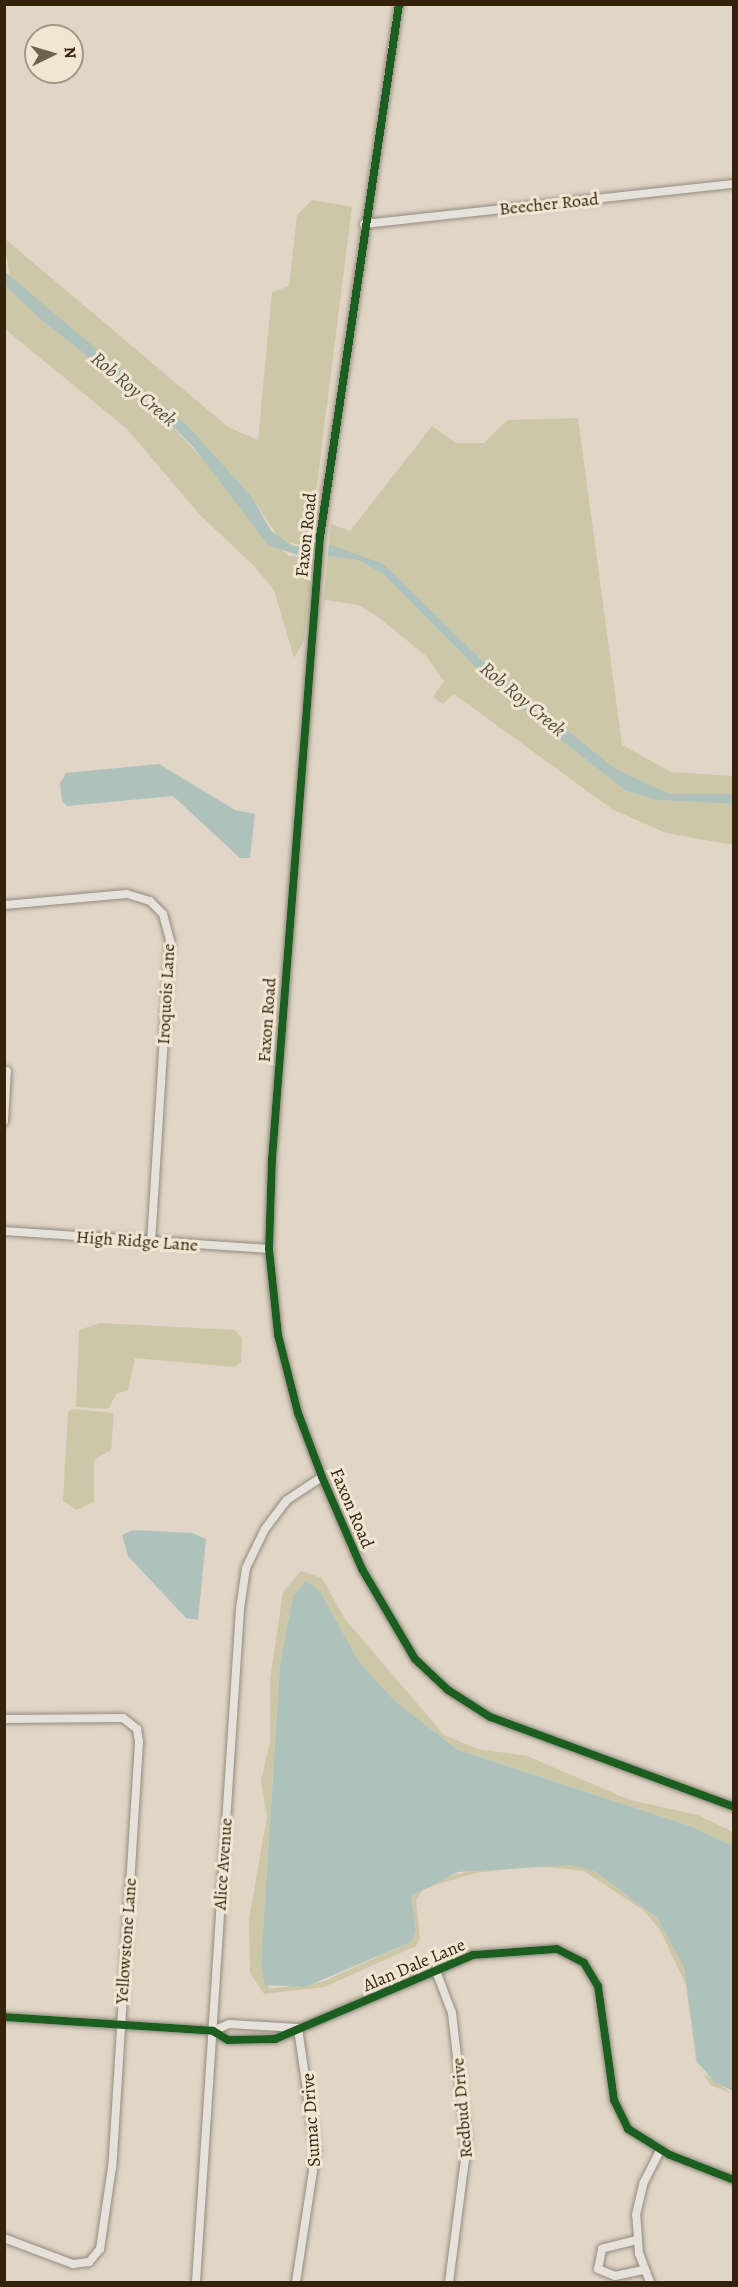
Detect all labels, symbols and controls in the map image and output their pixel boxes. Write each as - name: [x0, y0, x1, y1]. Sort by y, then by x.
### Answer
- north arrow: [24, 24, 84, 84]
- text: N: [58, 46, 81, 59]
- street label: Beecher Road: [498, 188, 600, 220]
- water label: Rob Roy Creek: [86, 346, 182, 432]
- street label: Faxon Road: [291, 492, 321, 578]
- water label: Rob Roy Creek: [475, 656, 571, 742]
- street label: Iroquois Lane: [153, 943, 179, 1045]
- street label: Faxon Road: [253, 977, 281, 1063]
- street label: High Ridge Lane: [75, 1226, 199, 1256]
- street label: Faxon Road: [325, 1465, 379, 1551]
- street label: Alice Avenue: [209, 1817, 237, 1911]
- street label: Yellowstone Lane: [111, 1877, 141, 2005]
- street label: Alan Dale Lane: [360, 1934, 468, 1996]
- street label: Redbud Drive: [447, 2057, 477, 2159]
- street label: Sumac Drive: [297, 2072, 325, 2168]

